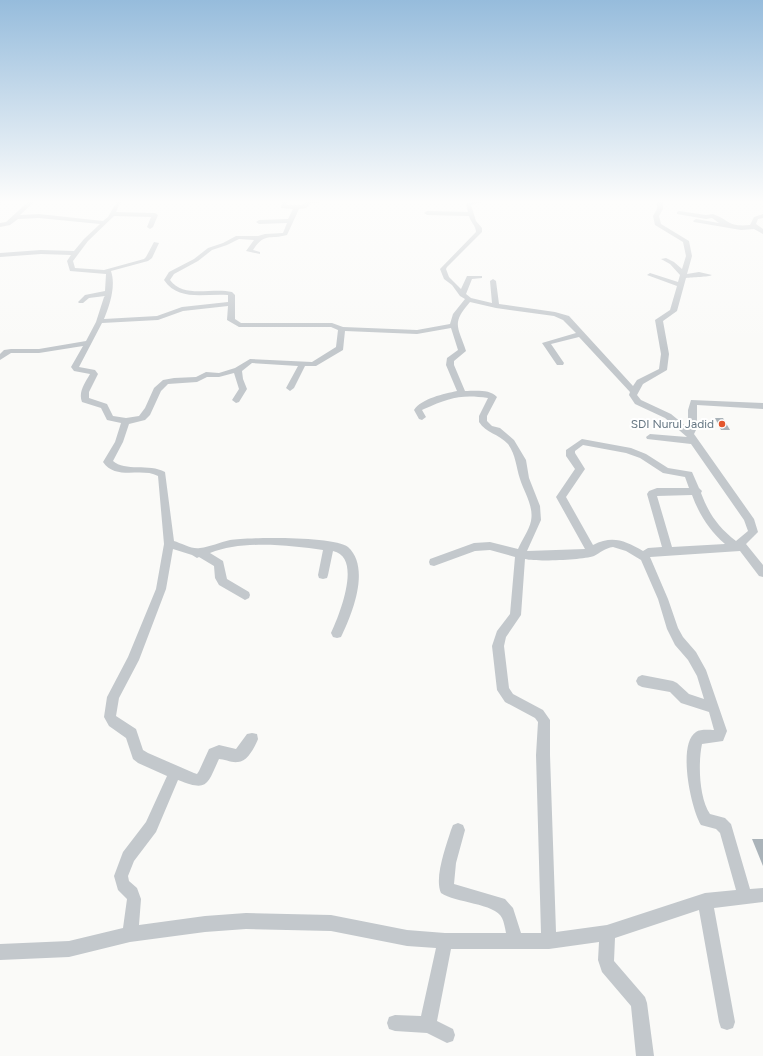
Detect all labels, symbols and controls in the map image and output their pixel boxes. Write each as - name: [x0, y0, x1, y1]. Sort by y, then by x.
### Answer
- place label: SDI Nurul Jadid: [631, 417, 714, 431]
- marker: SDI Nurul Jadid: [717, 419, 727, 429]

